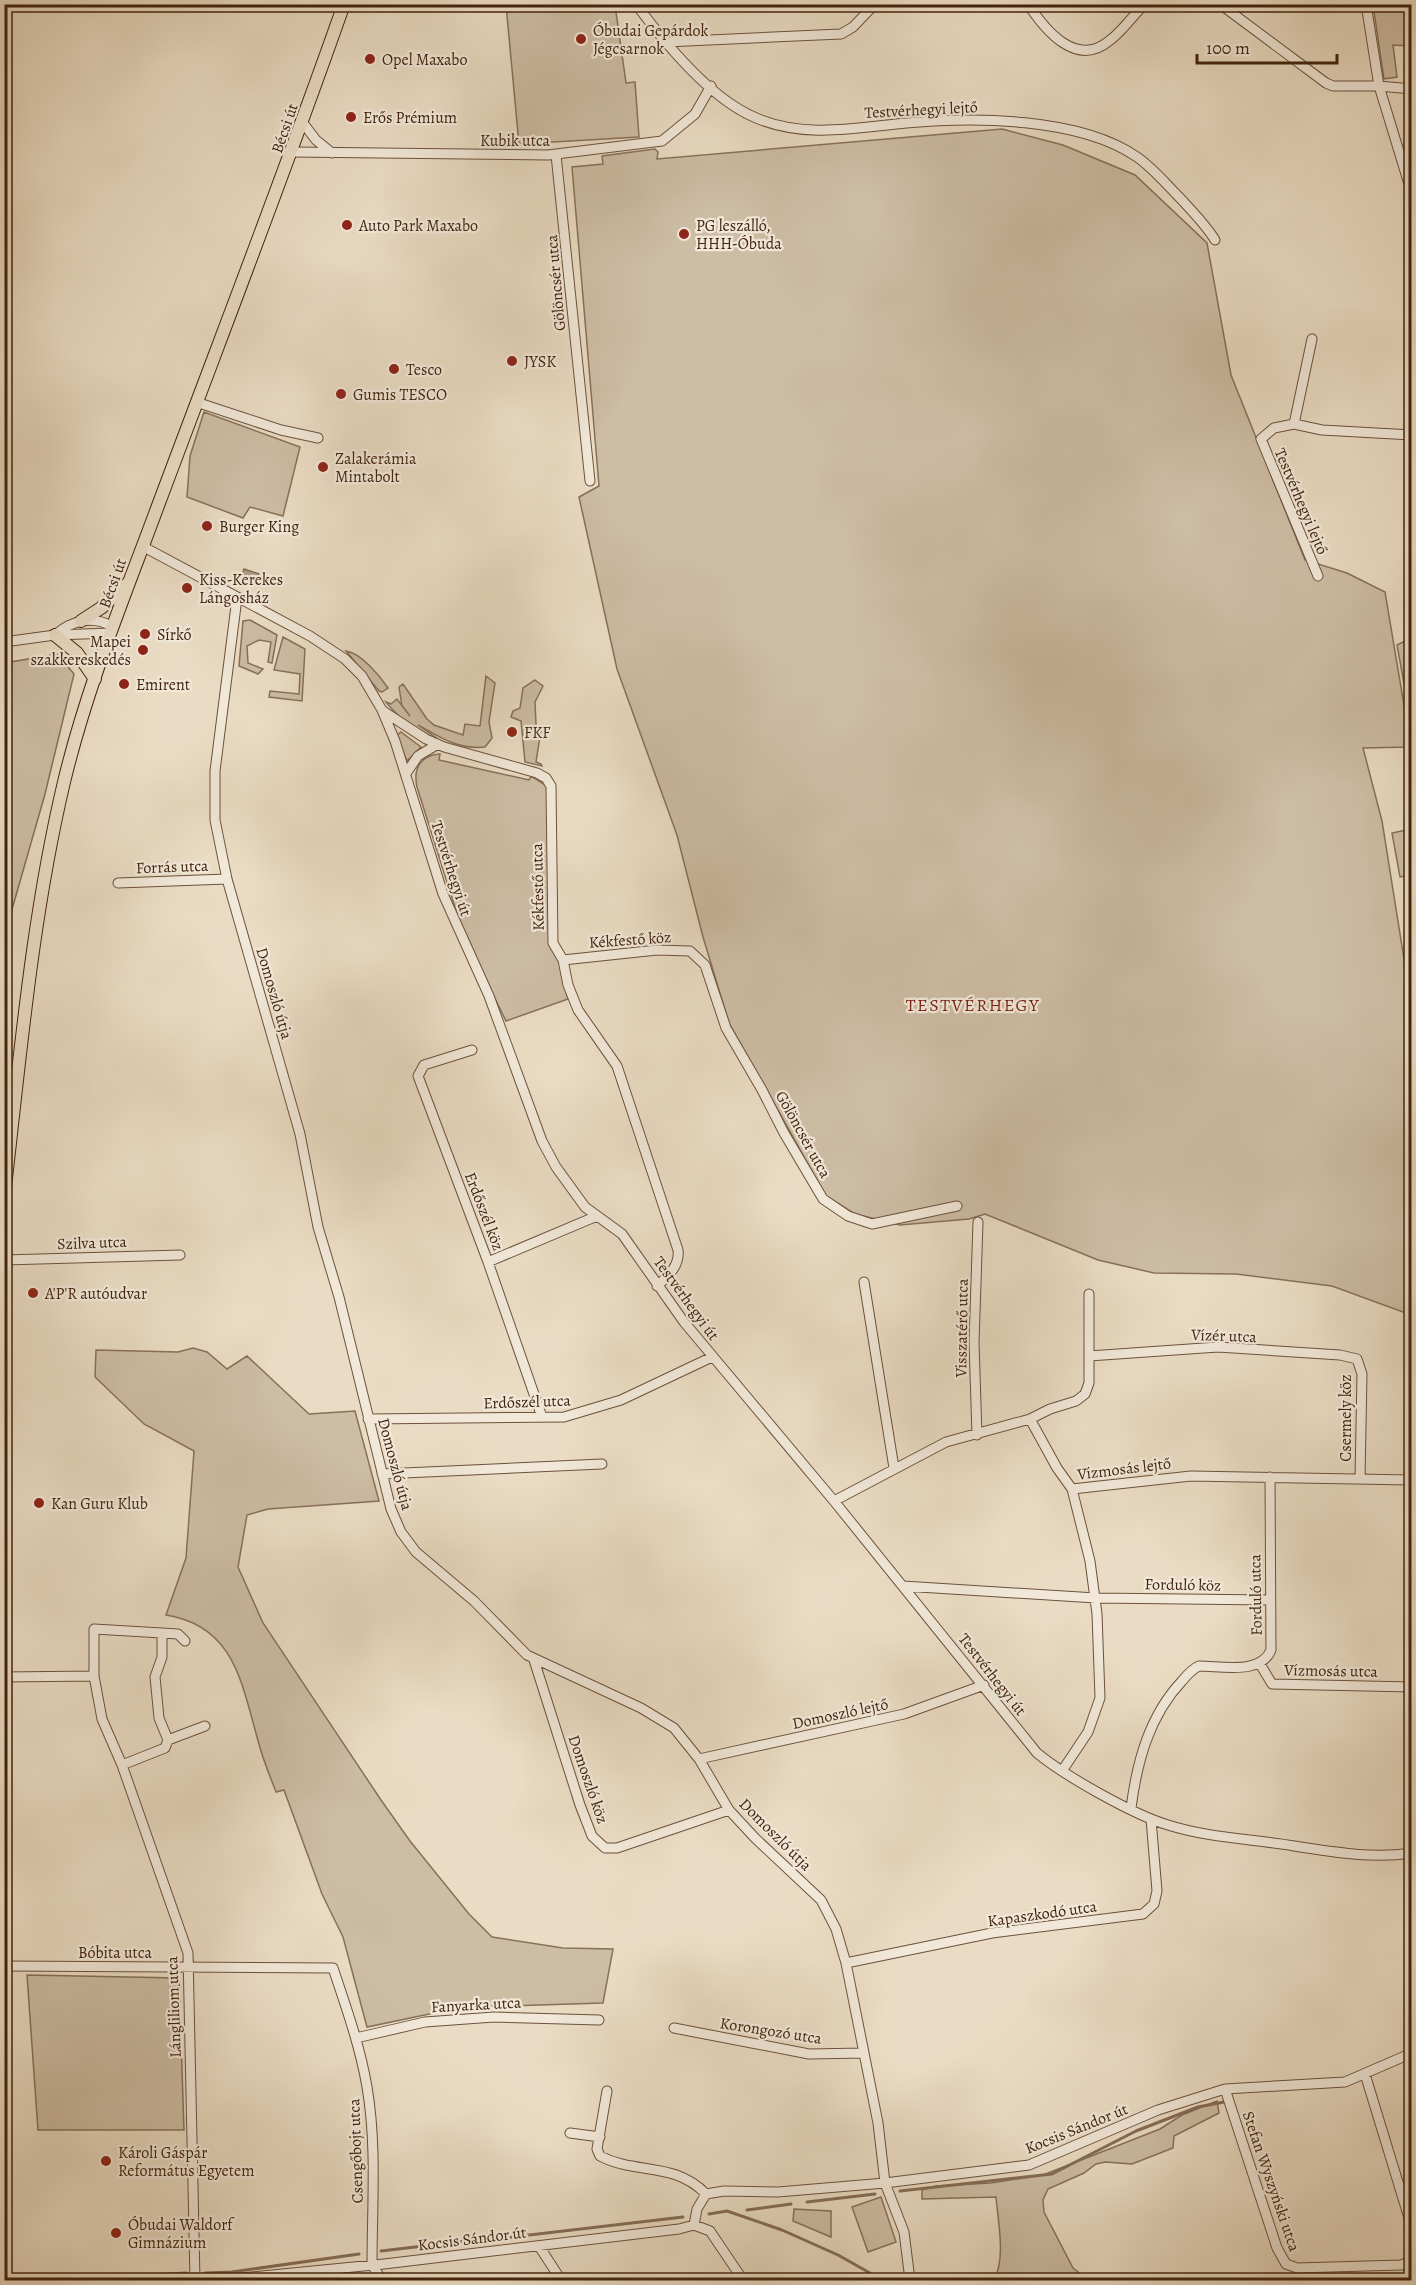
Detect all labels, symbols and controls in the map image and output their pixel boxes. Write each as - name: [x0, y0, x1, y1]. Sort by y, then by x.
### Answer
- place label: Óbudai Gepárdok Jégcsarnok: [593, 20, 709, 60]
- scale bar: [1197, 27, 1336, 65]
- marker: Óbudai Gepárdok Jégcsarnok: [574, 32, 588, 46]
- text: 100 m: [1206, 36, 1250, 60]
- place label: Opel Maxabo: [382, 49, 467, 71]
- marker: Opel Maxabo: [363, 52, 377, 66]
- street label: Testvérhegyi lejtő: [864, 96, 978, 124]
- street label: Bécsi út: [266, 100, 304, 156]
- place label: Erős Prémium: [363, 107, 457, 129]
- marker: Erős Prémium: [344, 110, 358, 124]
- street label: Kubik utca: [480, 130, 551, 152]
- place label: Auto Park Maxabo: [358, 215, 478, 237]
- place label: PG leszálló, HHH-Óbuda: [696, 215, 782, 255]
- marker: Auto Park Maxabo: [340, 218, 354, 232]
- marker: PG leszálló, HHH-Óbuda: [677, 227, 691, 241]
- street label: Gölöncsér utca: [541, 233, 571, 332]
- place label: JYSK: [524, 351, 556, 373]
- marker: JYSK: [505, 354, 519, 368]
- place label: Tesco: [406, 359, 442, 381]
- marker: Tesco: [387, 362, 401, 376]
- place label: Gumis TESCO: [353, 384, 447, 406]
- marker: Gumis TESCO: [334, 387, 348, 401]
- street label: Testvérhegyi lejtő: [1269, 445, 1333, 558]
- place label: Zalakerámia Mintabolt: [335, 448, 417, 488]
- marker: Zalakerámia Mintabolt: [316, 460, 330, 474]
- place label: Burger King: [219, 516, 299, 538]
- marker: Burger King: [200, 519, 214, 533]
- street label: Bécsi út: [94, 555, 132, 611]
- place label: Kiss-Kerekes Lángosház: [199, 569, 283, 609]
- marker: Kiss-Kerekes Lángosház: [180, 581, 194, 595]
- place label: Sírkő: [157, 624, 192, 646]
- marker: Sírkő: [138, 627, 152, 641]
- place label: Mapei szakkereskedés: [30, 631, 131, 671]
- marker: Mapei szakkereskedés: [136, 643, 150, 657]
- place label: Emirent: [136, 674, 190, 696]
- marker: Emirent: [117, 677, 131, 691]
- place label: FKF: [524, 722, 550, 744]
- marker: FKF: [505, 725, 519, 739]
- street label: Testvérhegyi út: [425, 818, 477, 919]
- street label: Kékfestő utca: [526, 842, 550, 931]
- street label: Forrás utca: [135, 855, 209, 879]
- street label: Kékfestő köz: [588, 926, 672, 954]
- street label: Domoszló útja: [250, 945, 298, 1042]
- district label: TESTVÉRHEGY: [906, 993, 1040, 1017]
- street label: Gölöncsér utca: [770, 1087, 836, 1183]
- street label: Erdőszél köz: [459, 1169, 509, 1254]
- street label: Szilva utca: [57, 1231, 128, 1255]
- street label: Testvérhegyi út: [648, 1252, 724, 1345]
- street label: Visszatérő utca: [950, 1278, 974, 1379]
- place label: A'P'R autóudvar: [44, 1283, 147, 1305]
- marker: A'P'R autóudvar: [26, 1286, 40, 1300]
- street label: Vízér utca: [1190, 1324, 1258, 1348]
- street label: Csermely köz: [1335, 1374, 1357, 1462]
- street label: Erdőszél utca: [483, 1389, 572, 1415]
- street label: Domoszló útja: [372, 1416, 418, 1513]
- street label: Vízmosás lejtő: [1075, 1452, 1172, 1486]
- place label: Kan Guru Klub: [51, 1493, 148, 1515]
- marker: Kan Guru Klub: [32, 1496, 46, 1510]
- street label: Forduló utca: [1244, 1553, 1268, 1636]
- street label: Forduló köz: [1144, 1573, 1221, 1597]
- street label: Testvérhegyi út: [953, 1629, 1031, 1720]
- street label: Vízmosás utca: [1283, 1659, 1379, 1683]
- street label: Domoszló lejtő: [790, 1693, 890, 1735]
- street label: Domoszló köz: [563, 1732, 613, 1827]
- street label: Domoszló útja: [734, 1793, 817, 1876]
- street label: Kapaszkodó utca: [986, 1895, 1099, 1933]
- street label: Bóbita utca: [78, 1942, 153, 1964]
- street label: Lángliliom utca: [161, 1955, 187, 2058]
- street label: Fanyarka utca: [430, 1992, 522, 2018]
- street label: Korongozó utca: [718, 2012, 824, 2050]
- street label: Csengőbojt utca: [343, 2098, 369, 2204]
- street label: Kocsis Sándor út: [1022, 2098, 1131, 2160]
- street label: Stefan Wyszyński utca: [1237, 2108, 1306, 2255]
- place label: Károli Gáspár Református Egyetem: [118, 2142, 255, 2182]
- marker: Károli Gáspár Református Egyetem: [99, 2154, 113, 2168]
- place label: Óbudai Waldorf Gimnázium: [128, 2214, 235, 2254]
- street label: Kocsis Sándor út: [417, 2221, 528, 2257]
- marker: Óbudai Waldorf Gimnázium: [109, 2226, 123, 2240]

